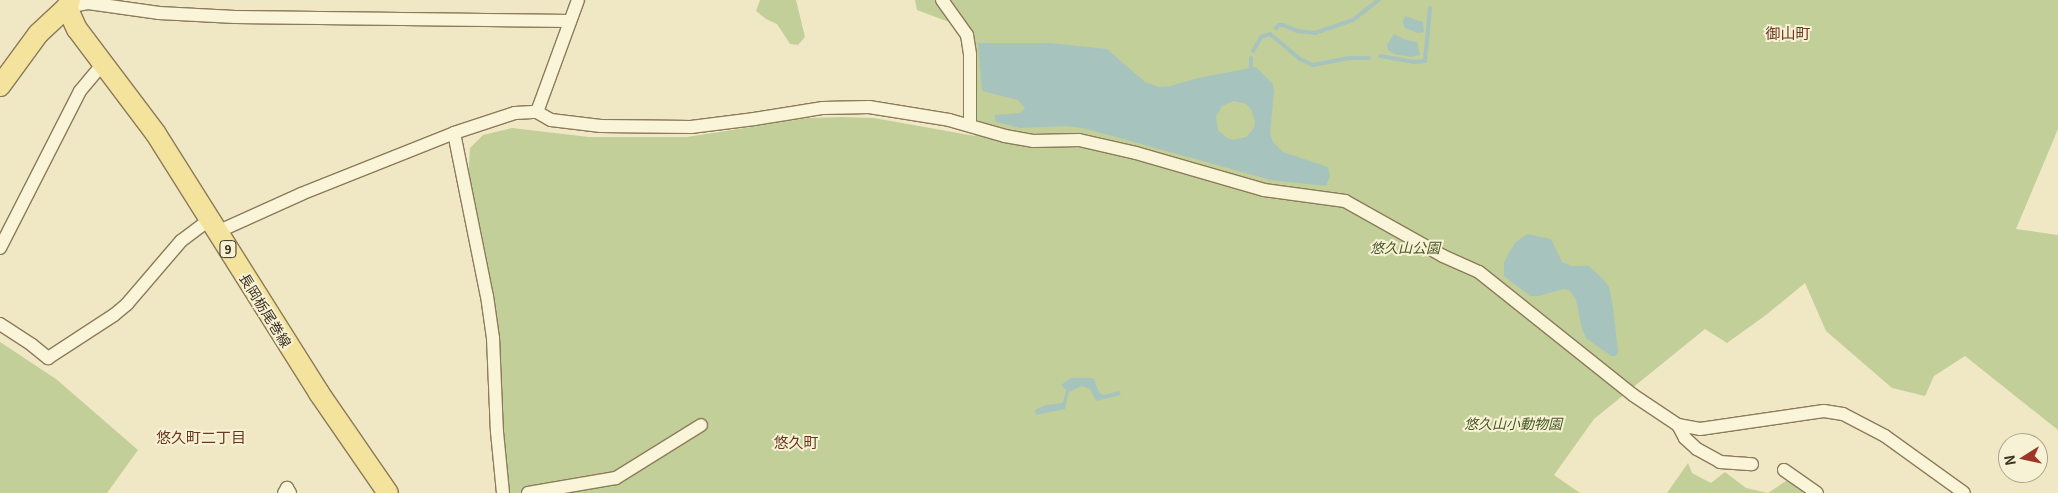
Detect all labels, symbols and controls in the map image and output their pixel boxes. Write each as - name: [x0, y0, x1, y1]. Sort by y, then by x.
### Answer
- district label: 御山町: [1766, 24, 1810, 42]
- park label: 悠久山公園: [1370, 239, 1440, 255]
- road number: 9: [219, 240, 237, 258]
- street label: 長岡栃尾巻線: [237, 270, 295, 350]
- park label: 悠久山小動物園: [1464, 415, 1562, 431]
- district label: 悠久町二丁目: [156, 428, 246, 446]
- district label: 悠久町: [774, 433, 818, 451]
- north arrow: [1998, 433, 2048, 483]
- text: N: [1998, 454, 2020, 467]

